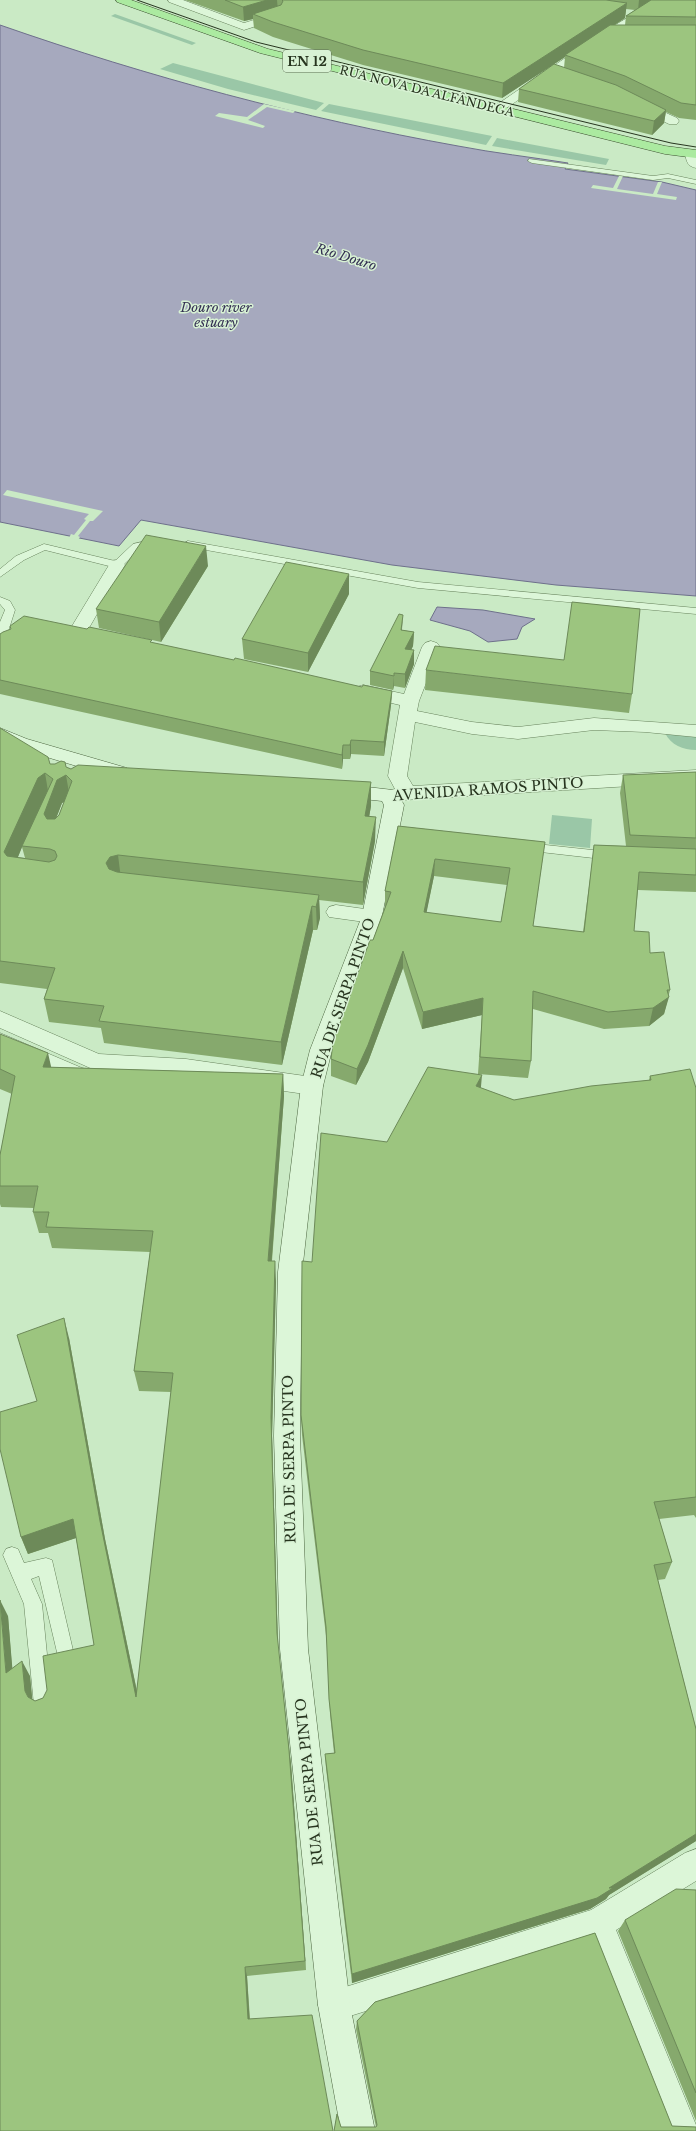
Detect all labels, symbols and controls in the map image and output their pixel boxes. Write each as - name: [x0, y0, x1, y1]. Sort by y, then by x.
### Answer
- road number: EN 12: [283, 50, 331, 72]
- street label: RUA NOVA DA ALFÂNDEGA: [338, 61, 517, 120]
- water label: Rio Douro: [313, 239, 379, 274]
- water label: Douro river estuary: [180, 299, 253, 331]
- street label: AVENIDA RAMOS PINTO: [391, 773, 584, 805]
- street label: RUA DE SERPA PINTO: [307, 915, 379, 1081]
- street label: RUA DE SERPA PINTO: [279, 1375, 299, 1543]
- street label: RUA DE SERPA PINTO: [291, 1697, 327, 1867]

